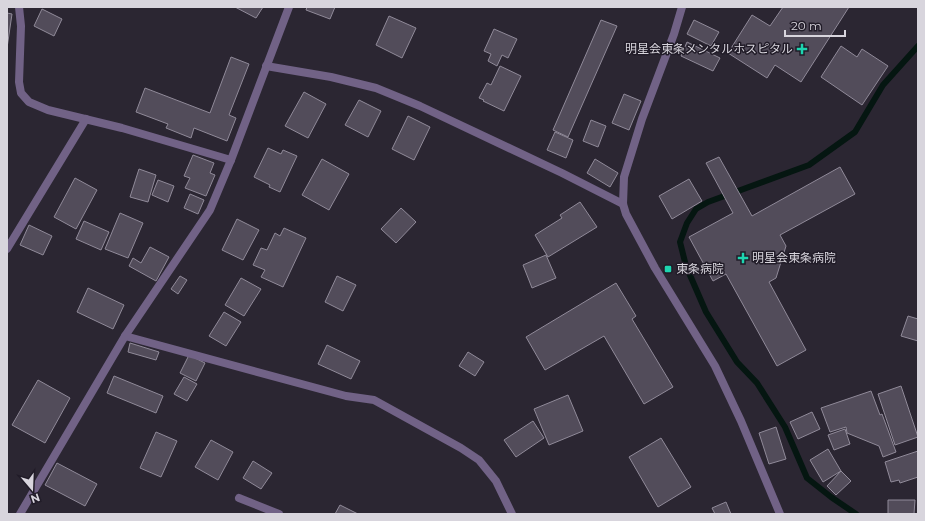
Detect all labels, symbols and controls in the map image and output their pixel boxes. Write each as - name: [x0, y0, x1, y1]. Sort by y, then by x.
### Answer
- scale bar: [785, 12, 845, 38]
- text: 20 m: [791, 18, 822, 33]
- place label: 明星会東条メンタルホスピタル: [625, 41, 793, 56]
- marker: 明星会東条メンタルホスピタル: [796, 43, 808, 55]
- place label: 明星会東条病院: [752, 250, 836, 265]
- marker: 明星会東条病院: [737, 252, 749, 264]
- place label: 東条病院: [676, 261, 724, 276]
- marker: 東条病院: [663, 264, 673, 274]
- north arrow: [12, 469, 52, 509]
- text: N: [29, 490, 42, 507]

